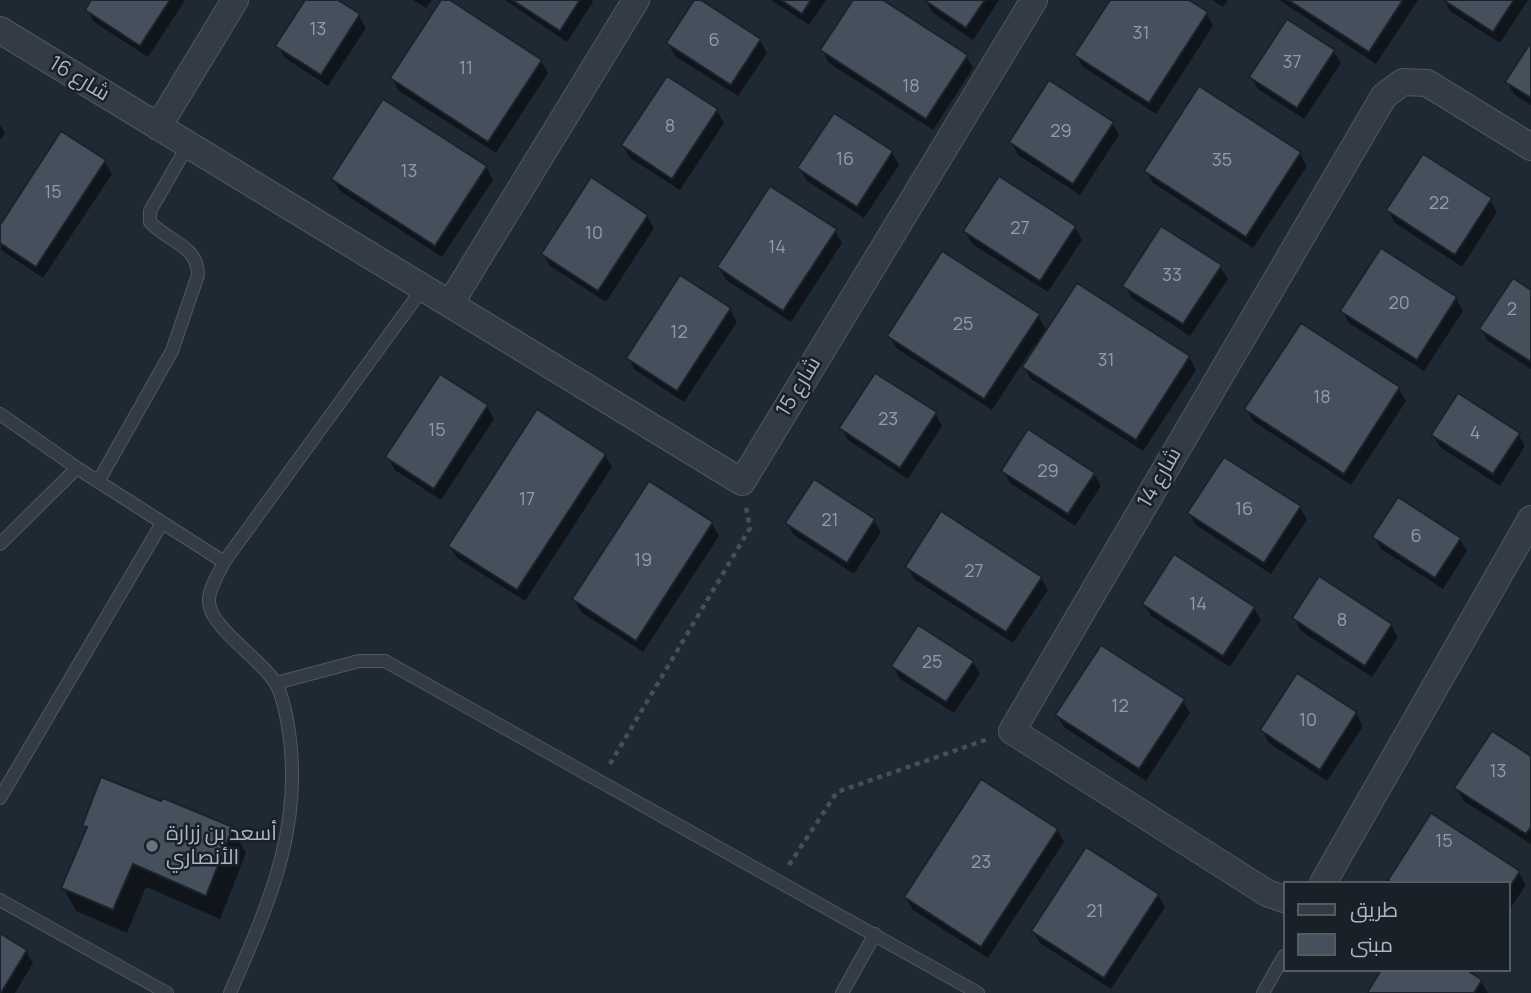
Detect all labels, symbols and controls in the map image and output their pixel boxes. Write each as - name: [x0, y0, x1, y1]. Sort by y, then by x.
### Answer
- house number: 13: [310, 19, 326, 41]
- house number: 31: [1133, 23, 1149, 45]
- house number: 6: [708, 30, 720, 52]
- street label: شارع 16: [44, 51, 114, 107]
- house number: 37: [1283, 52, 1301, 74]
- house number: 11: [459, 58, 473, 80]
- house number: 18: [902, 76, 920, 98]
- house number: 8: [665, 116, 675, 138]
- house number: 29: [1050, 121, 1072, 143]
- house number: 16: [836, 149, 854, 171]
- house number: 35: [1212, 150, 1232, 172]
- house number: 13: [401, 161, 417, 183]
- house number: 15: [44, 182, 62, 204]
- house number: 22: [1429, 193, 1449, 215]
- house number: 27: [1010, 218, 1030, 240]
- house number: 10: [585, 223, 603, 245]
- house number: 14: [768, 237, 786, 259]
- house number: 33: [1162, 265, 1182, 287]
- house number: 20: [1388, 293, 1410, 315]
- house number: 2: [1507, 299, 1517, 321]
- house number: 25: [953, 314, 973, 336]
- house number: 12: [670, 322, 688, 344]
- house number: 31: [1098, 350, 1114, 372]
- street label: شارع 15: [771, 353, 827, 421]
- house number: 18: [1313, 387, 1331, 409]
- house number: 23: [878, 409, 898, 431]
- house number: 15: [428, 420, 446, 442]
- house number: 4: [1470, 423, 1480, 445]
- street label: شارع 14: [1133, 443, 1187, 513]
- house number: 29: [1037, 461, 1059, 483]
- house number: 17: [519, 489, 535, 511]
- house number: 16: [1235, 499, 1253, 521]
- house number: 21: [821, 510, 839, 532]
- house number: 6: [1410, 526, 1422, 548]
- house number: 19: [634, 550, 652, 572]
- house number: 27: [964, 561, 984, 583]
- house number: 14: [1189, 594, 1207, 616]
- house number: 8: [1337, 610, 1347, 632]
- house number: 25: [922, 652, 942, 674]
- house number: 12: [1111, 696, 1129, 718]
- house number: 10: [1299, 710, 1317, 732]
- house number: 13: [1490, 761, 1506, 783]
- place label: أسعد بن زرارة الأنصاري: [166, 821, 277, 871]
- house number: 15: [1435, 831, 1453, 853]
- marker: أسعد بن زرارة الأنصاري: [144, 838, 160, 854]
- house number: 23: [971, 852, 991, 874]
- legend: [1282, 881, 1510, 972]
- text: طريق: [1350, 895, 1398, 923]
- house number: 21: [1086, 901, 1104, 923]
- text: مبنى: [1350, 930, 1393, 958]

